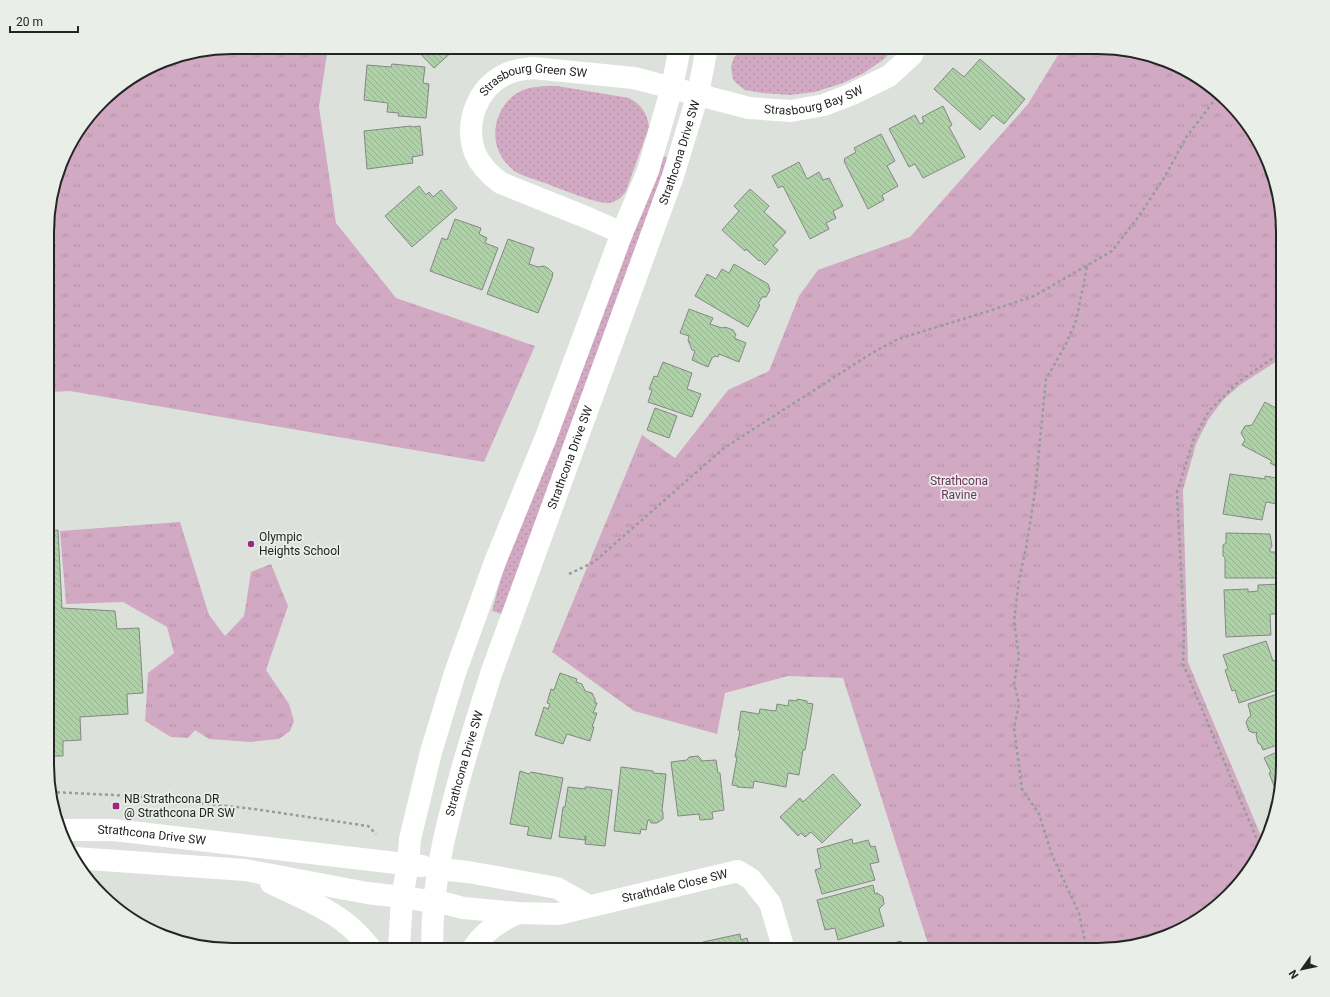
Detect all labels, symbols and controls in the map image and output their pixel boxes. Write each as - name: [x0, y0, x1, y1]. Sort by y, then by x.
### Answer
- scale bar: [10, 8, 78, 34]
- text: 20 m: [16, 15, 43, 29]
- street label: Strasbourg Green SW: [477, 61, 588, 99]
- street label: Strasbourg Bay SW: [763, 83, 865, 118]
- street label: Strathcona Drive SW: [656, 98, 703, 207]
- street label: Strathcona Drive SW: [545, 404, 596, 511]
- park label: Strathcona Ravine: [930, 474, 988, 502]
- place label: Olympic Heights School: [259, 530, 340, 558]
- marker: Olympic Heights School: [246, 539, 256, 549]
- street label: Strathcona Drive SW: [443, 709, 486, 818]
- place label: NB Strathcona DR @ Strathcona DR SW: [124, 792, 235, 820]
- marker: NB Strathcona DR @ Strathcona DR SW: [111, 801, 121, 811]
- street label: Strathcona Drive SW: [97, 823, 207, 848]
- street label: Strathdale Close SW: [620, 867, 729, 906]
- north arrow: [1282, 949, 1322, 989]
- text: N: [1286, 967, 1302, 981]

